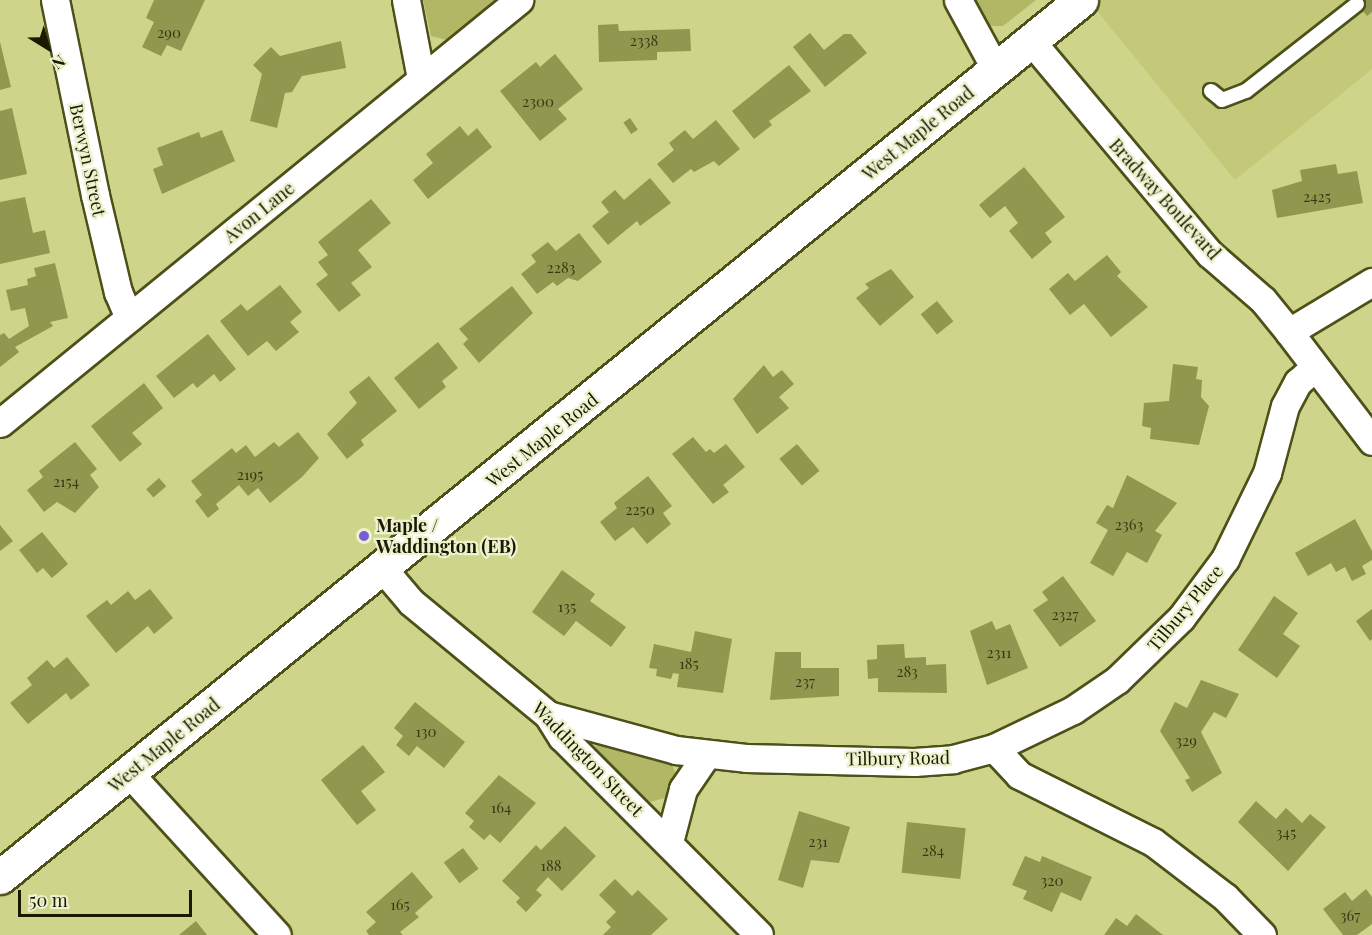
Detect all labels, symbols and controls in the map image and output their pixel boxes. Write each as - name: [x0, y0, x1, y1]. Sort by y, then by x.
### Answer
- north arrow: [18, 18, 78, 78]
- house number: 290: [157, 24, 181, 42]
- house number: 2338: [630, 32, 658, 50]
- text: N: [48, 51, 70, 75]
- street label: West Maple Road: [858, 81, 978, 185]
- house number: 2300: [522, 93, 554, 111]
- street label: Berwyn Street: [65, 102, 111, 218]
- street label: Bradway Boulevard: [1105, 134, 1225, 264]
- street label: Avon Lane: [219, 177, 299, 247]
- house number: 2425: [1303, 188, 1331, 206]
- house number: 2283: [547, 259, 575, 277]
- street label: West Maple Road: [482, 388, 602, 492]
- house number: 2195: [237, 466, 263, 484]
- house number: 2154: [53, 473, 79, 491]
- house number: 2250: [625, 501, 655, 519]
- place label: Maple / Waddington (EB): [376, 515, 516, 558]
- house number: 2363: [1115, 516, 1143, 534]
- marker: Maple / Waddington (EB): [357, 529, 371, 543]
- street label: Tilbury Place: [1143, 560, 1227, 656]
- house number: 135: [558, 598, 576, 616]
- house number: 2327: [1051, 606, 1079, 624]
- house number: 2311: [986, 644, 1012, 662]
- house number: 185: [679, 655, 699, 673]
- house number: 283: [896, 663, 918, 681]
- house number: 237: [795, 673, 815, 691]
- street label: West Maple Road: [104, 693, 224, 797]
- street label: Waddington Street: [528, 697, 648, 821]
- house number: 130: [415, 723, 437, 741]
- house number: 329: [1175, 732, 1197, 750]
- street label: Tilbury Road: [845, 746, 951, 770]
- house number: 164: [491, 799, 511, 817]
- house number: 345: [1276, 824, 1296, 842]
- house number: 231: [808, 833, 828, 851]
- house number: 284: [922, 842, 944, 860]
- house number: 188: [540, 857, 562, 875]
- house number: 320: [1041, 872, 1063, 890]
- scale bar: [21, 878, 195, 916]
- text: 50 m: [29, 888, 68, 912]
- house number: 165: [390, 896, 410, 914]
- house number: 367: [1340, 907, 1360, 925]

